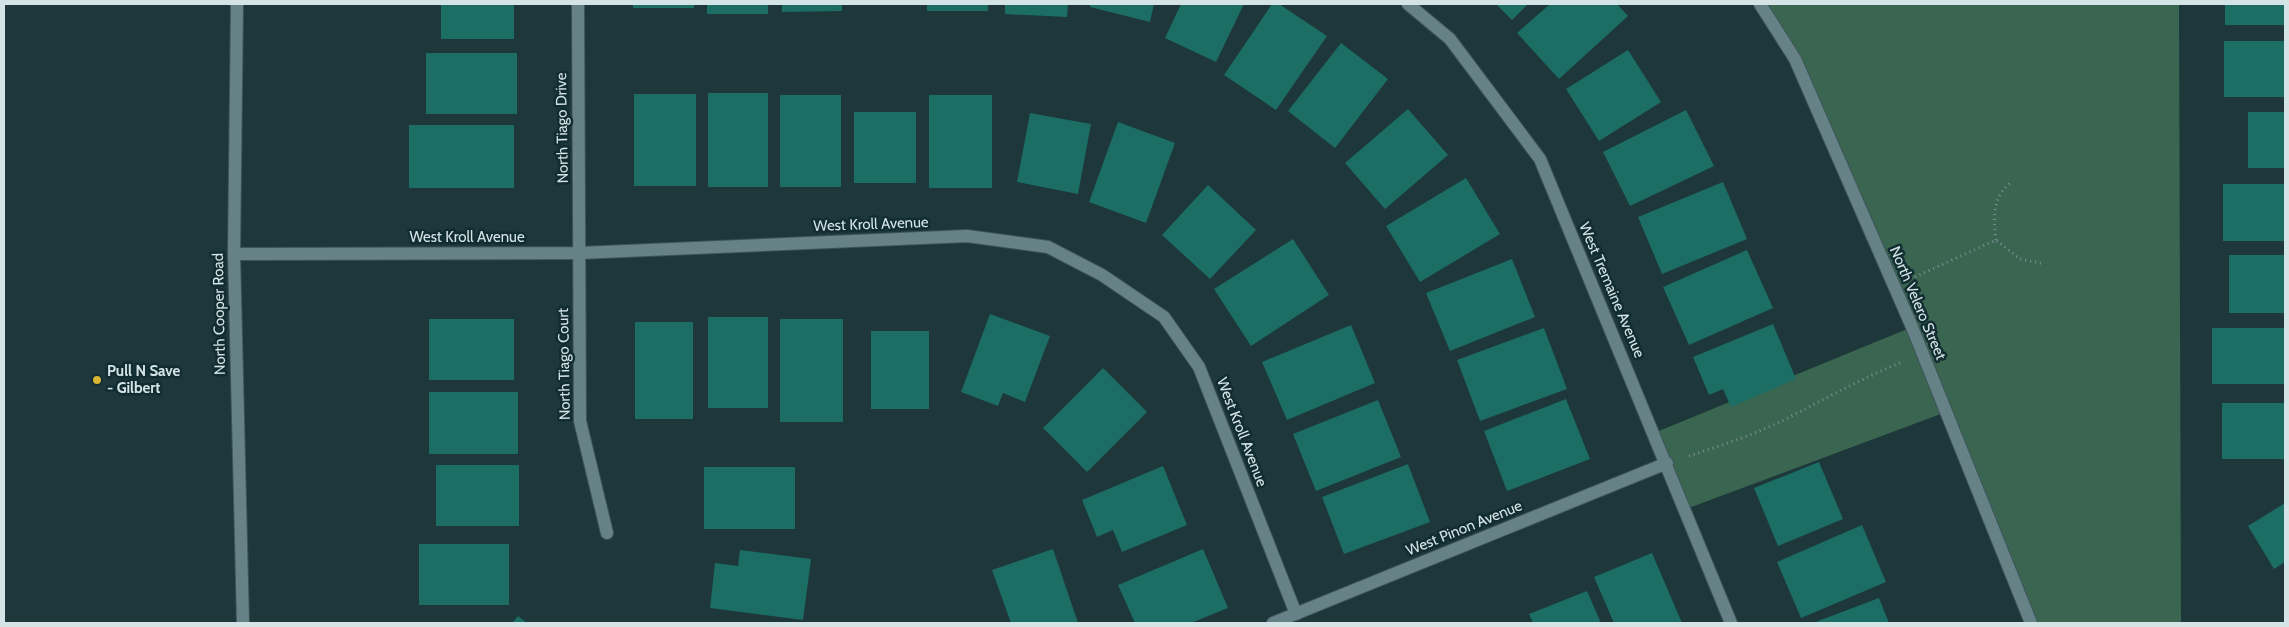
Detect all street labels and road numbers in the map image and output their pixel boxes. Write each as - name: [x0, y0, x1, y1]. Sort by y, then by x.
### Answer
- street label: North Tiago Drive: [552, 72, 572, 184]
- street label: West Kroll Avenue: [813, 213, 929, 235]
- street label: West Tremaine Avenue: [1575, 220, 1649, 361]
- street label: West Kroll Avenue: [409, 228, 525, 246]
- street label: North Velero Street: [1886, 243, 1950, 363]
- street label: North Cooper Road: [209, 253, 229, 375]
- street label: North Tiago Court: [554, 308, 574, 420]
- street label: West Kroll Avenue: [1213, 375, 1271, 489]
- street label: West Pinon Avenue: [1403, 496, 1525, 559]

